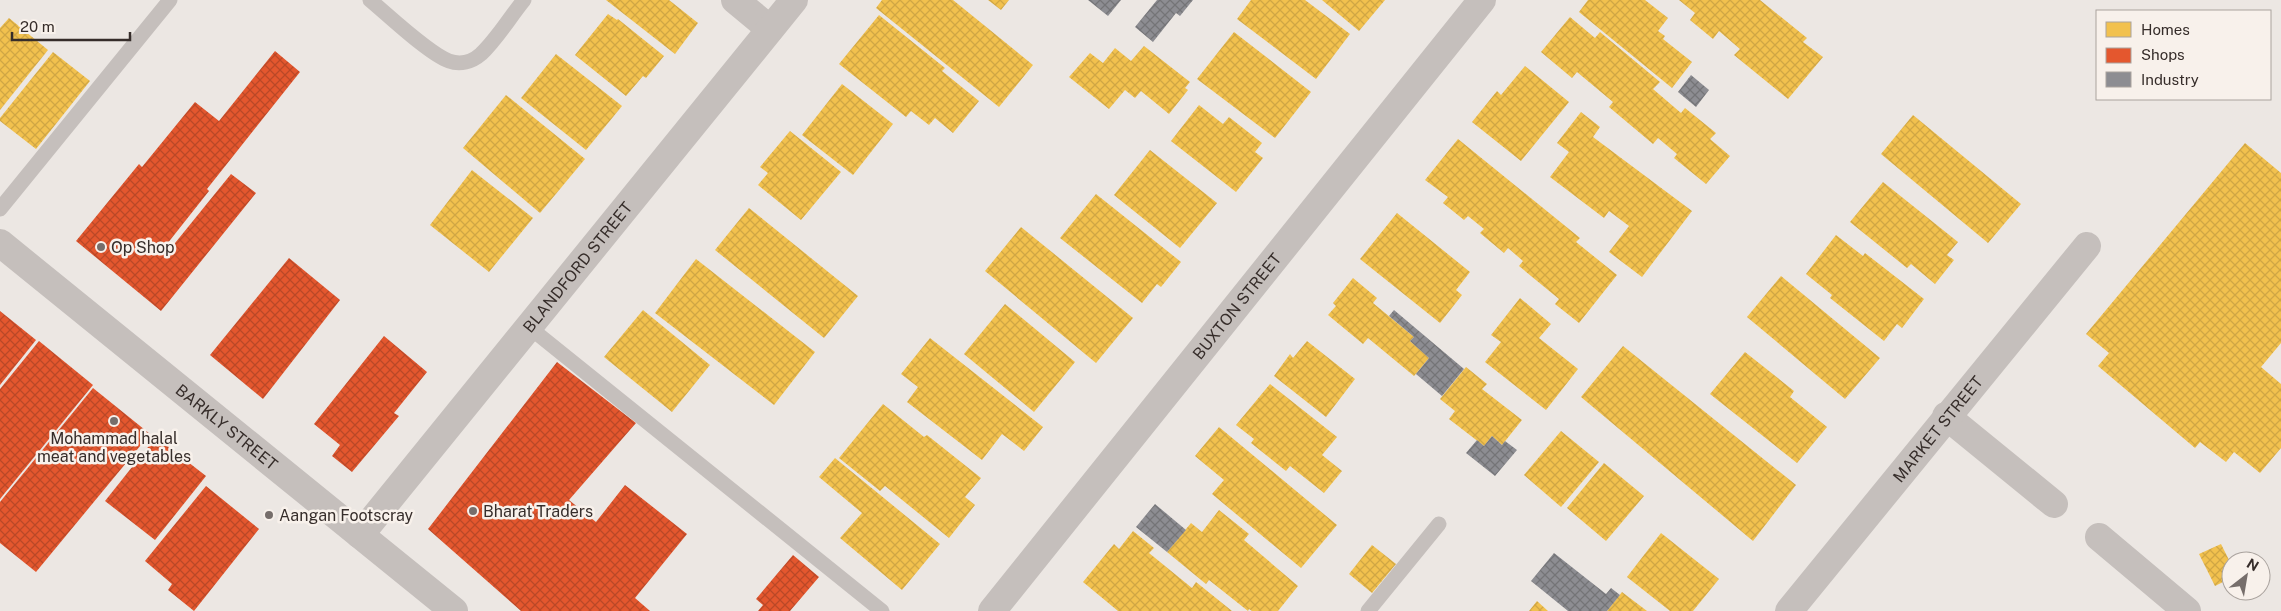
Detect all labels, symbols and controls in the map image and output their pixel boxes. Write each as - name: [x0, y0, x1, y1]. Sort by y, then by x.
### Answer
- scale bar: [12, 10, 130, 42]
- legend: [2096, 10, 2271, 100]
- text: 20 m: [20, 18, 55, 35]
- text: Homes: [2141, 21, 2190, 38]
- text: Shops: [2141, 46, 2185, 63]
- text: Industry: [2141, 71, 2199, 88]
- street label: BLANDFORD STREET: [519, 198, 637, 336]
- place label: Op Shop: [111, 238, 174, 257]
- marker: Op Shop: [95, 241, 107, 253]
- street label: BUXTON STREET: [1189, 249, 1286, 363]
- street label: MARKET STREET: [1889, 372, 1987, 486]
- street label: BARKLY STREET: [172, 380, 282, 474]
- marker: Mohammad halal meat and vegetables: [108, 415, 120, 427]
- place label: Mohammad halal meat and vegetables: [37, 429, 191, 466]
- place label: Bharat Traders: [483, 502, 593, 521]
- marker: Bharat Traders: [467, 505, 479, 517]
- place label: Aangan Footscray: [279, 506, 414, 525]
- marker: Aangan Footscray: [263, 509, 275, 521]
- north arrow: [2221, 551, 2271, 601]
- text: N: [2244, 555, 2262, 575]

